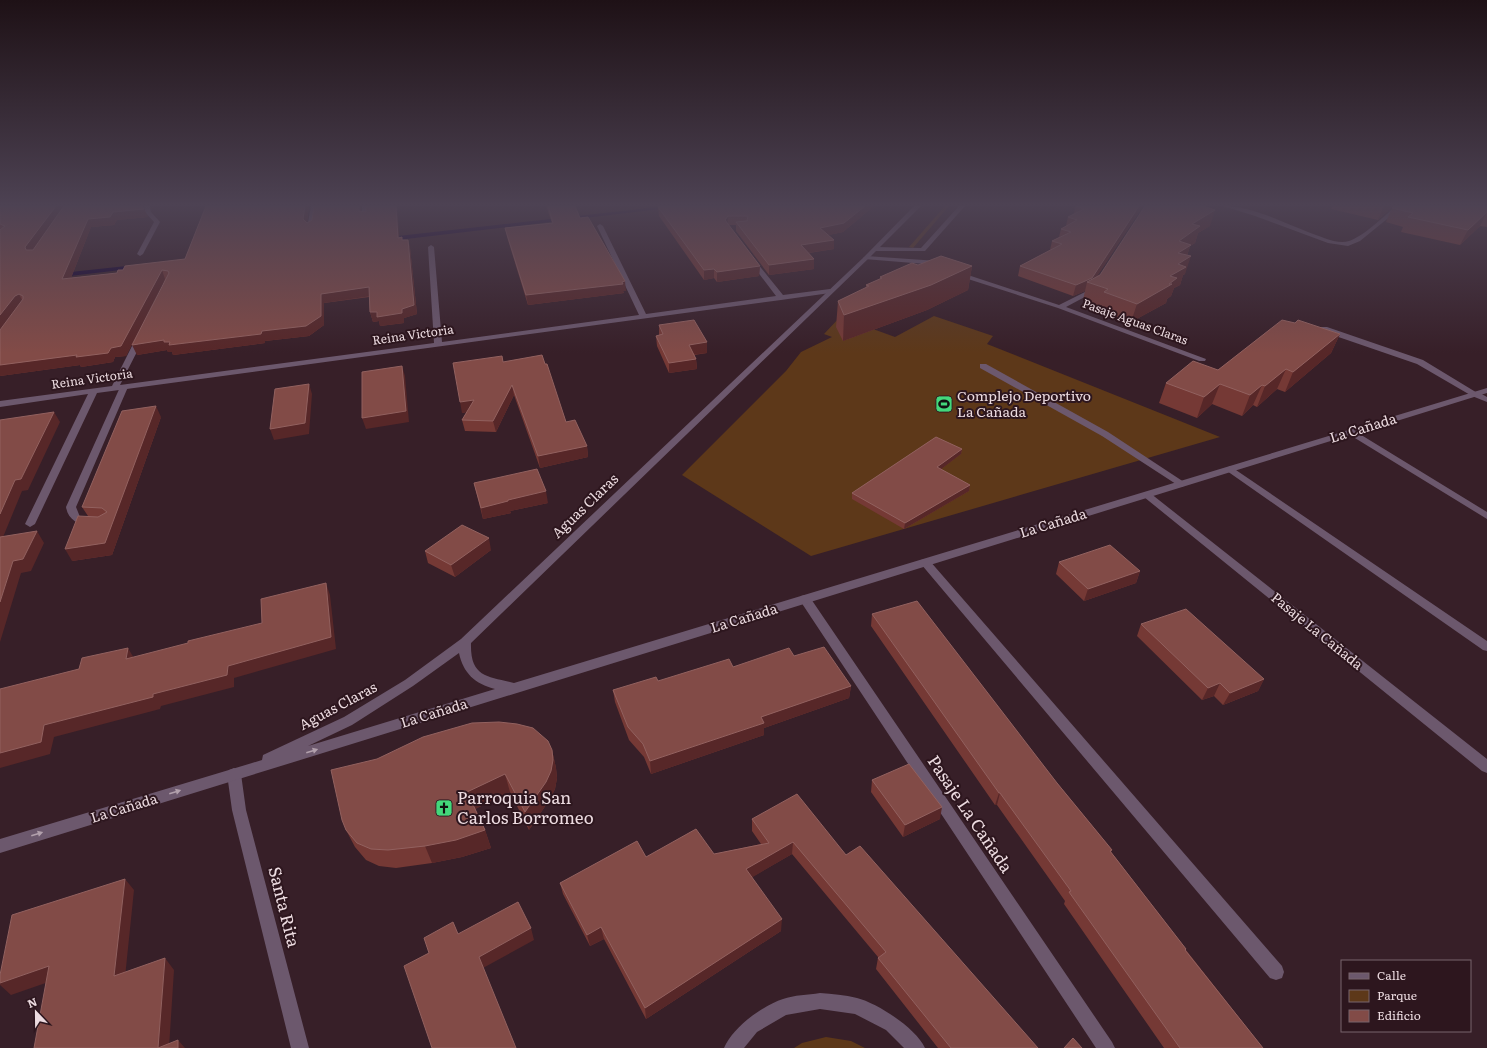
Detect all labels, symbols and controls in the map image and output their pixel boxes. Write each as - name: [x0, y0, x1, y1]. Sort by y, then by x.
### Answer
- street label: Pasaje Aguas Claras: [1080, 294, 1191, 349]
- street label: Reina Victoria: [371, 319, 455, 349]
- street label: Reina Victoria: [50, 363, 134, 393]
- place label: Complejo Deportivo La Cañada: [957, 385, 1091, 421]
- sports icon: Complejo Deportivo La Cañada: [934, 394, 954, 414]
- street label: La Cañada: [1327, 407, 1399, 447]
- street label: Aguas Claras: [547, 468, 622, 542]
- street label: La Cañada: [1017, 502, 1089, 542]
- street label: Pasaje La Cañada: [1267, 587, 1368, 674]
- street label: La Cañada: [708, 597, 780, 637]
- street label: Aguas Claras: [295, 676, 380, 734]
- street label: La Cañada: [398, 692, 470, 732]
- one-way arrow: [306, 747, 318, 753]
- street label: Pasaje La Cañada: [922, 749, 1020, 878]
- place label: Parroquia San Carlos Borromeo: [457, 784, 594, 829]
- street label: La Cañada: [88, 787, 160, 827]
- one-way arrow: [169, 789, 181, 795]
- church icon: Parroquia San Carlos Borromeo: [434, 798, 454, 818]
- one-way arrow: [32, 831, 44, 837]
- street label: Santa Rita: [263, 864, 308, 950]
- legend: [1341, 960, 1471, 1032]
- text: Calle: [1377, 966, 1406, 984]
- text: Parque: [1377, 986, 1417, 1004]
- north arrow: [16, 992, 56, 1032]
- text: N: [25, 993, 39, 1011]
- text: Edificio: [1377, 1006, 1421, 1024]

